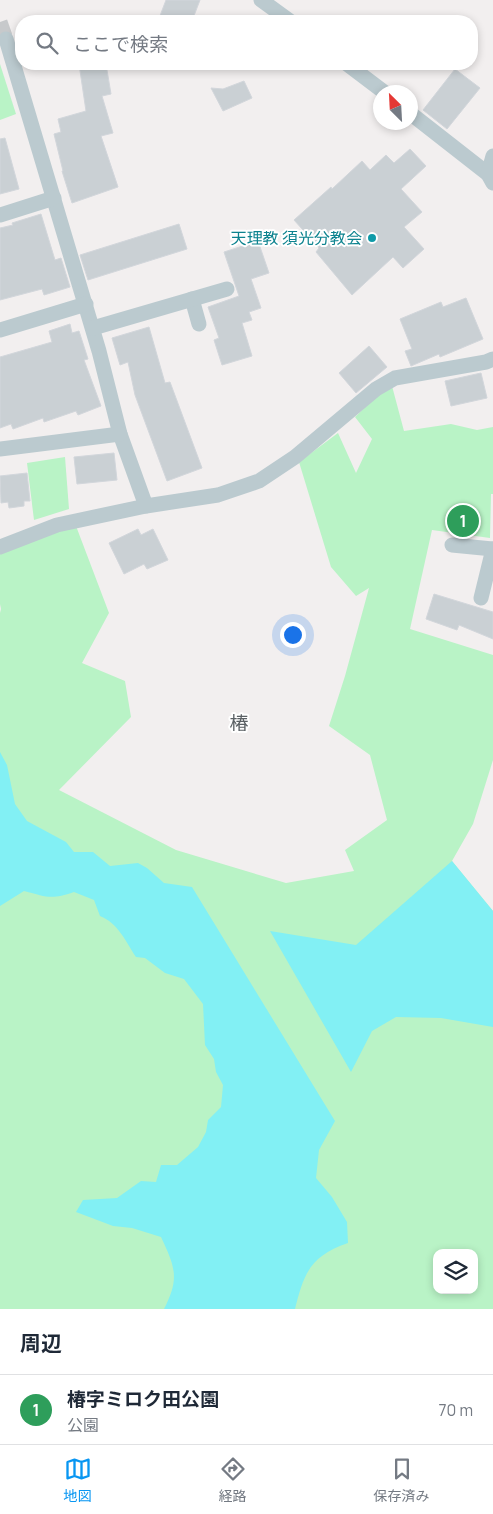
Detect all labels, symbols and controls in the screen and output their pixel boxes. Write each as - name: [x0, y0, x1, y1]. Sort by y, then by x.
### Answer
- search box: [15, 15, 478, 70]
- icon: search: [33, 29, 61, 57]
- text: ここで検索: [73, 31, 168, 57]
- north arrow: [373, 85, 418, 130]
- place label: 天理教 須光分教会: [231, 227, 362, 249]
- marker: 天理教 須光分教会: [366, 232, 378, 244]
- pin: 1: [447, 502, 479, 540]
- your location: [280, 622, 306, 648]
- district label: 椿: [229, 710, 249, 736]
- map controls: [433, 1249, 478, 1294]
- button: layers: [433, 1249, 478, 1294]
- text: 周辺: [20, 1329, 62, 1357]
- text: 椿字ミロク田公園: [67, 1386, 219, 1412]
- text: 1: [32, 1399, 40, 1421]
- text: 70 m: [438, 1399, 473, 1421]
- text: 公園: [67, 1414, 99, 1436]
- tab: 地図: [64, 1455, 92, 1505]
- tab: 経路: [219, 1455, 247, 1505]
- tab: 保存済み: [374, 1455, 430, 1505]

